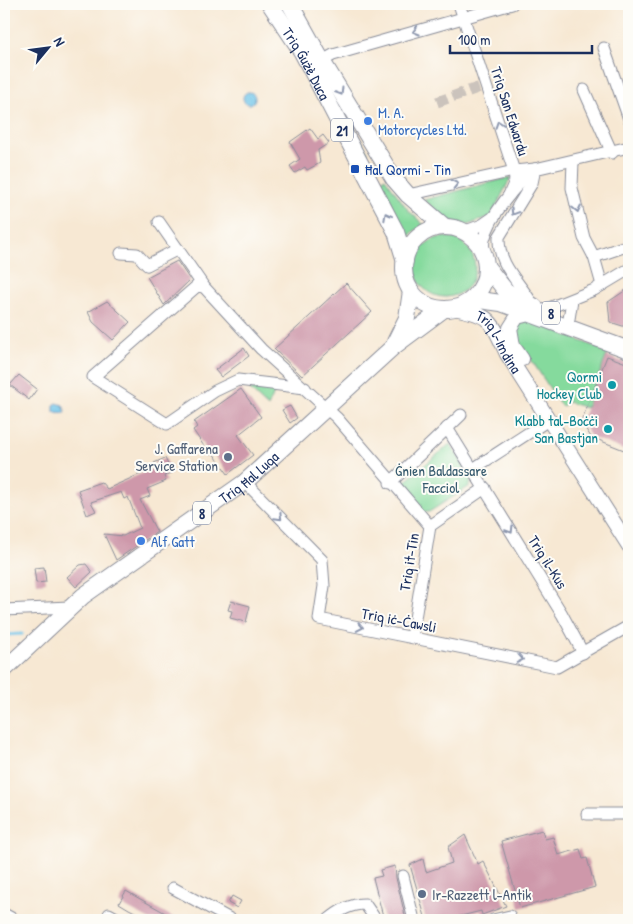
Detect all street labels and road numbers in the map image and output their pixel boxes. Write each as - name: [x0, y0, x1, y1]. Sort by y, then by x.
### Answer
- street label: Triq Ġużè Duca: [278, 23, 336, 104]
- street label: Triq San Edwardu: [486, 64, 534, 158]
- road number: 21: [331, 118, 353, 142]
- road number: 8: [542, 302, 560, 324]
- street label: Triq l-Imdina: [473, 304, 527, 377]
- street label: Triq Ħal Luqa: [214, 446, 283, 508]
- road number: 8: [193, 502, 211, 524]
- street label: Triq it-Tin: [394, 531, 424, 592]
- street label: Triq il-Kus: [523, 531, 573, 593]
- street label: Triq iċ-Ċawsli: [360, 602, 438, 638]

